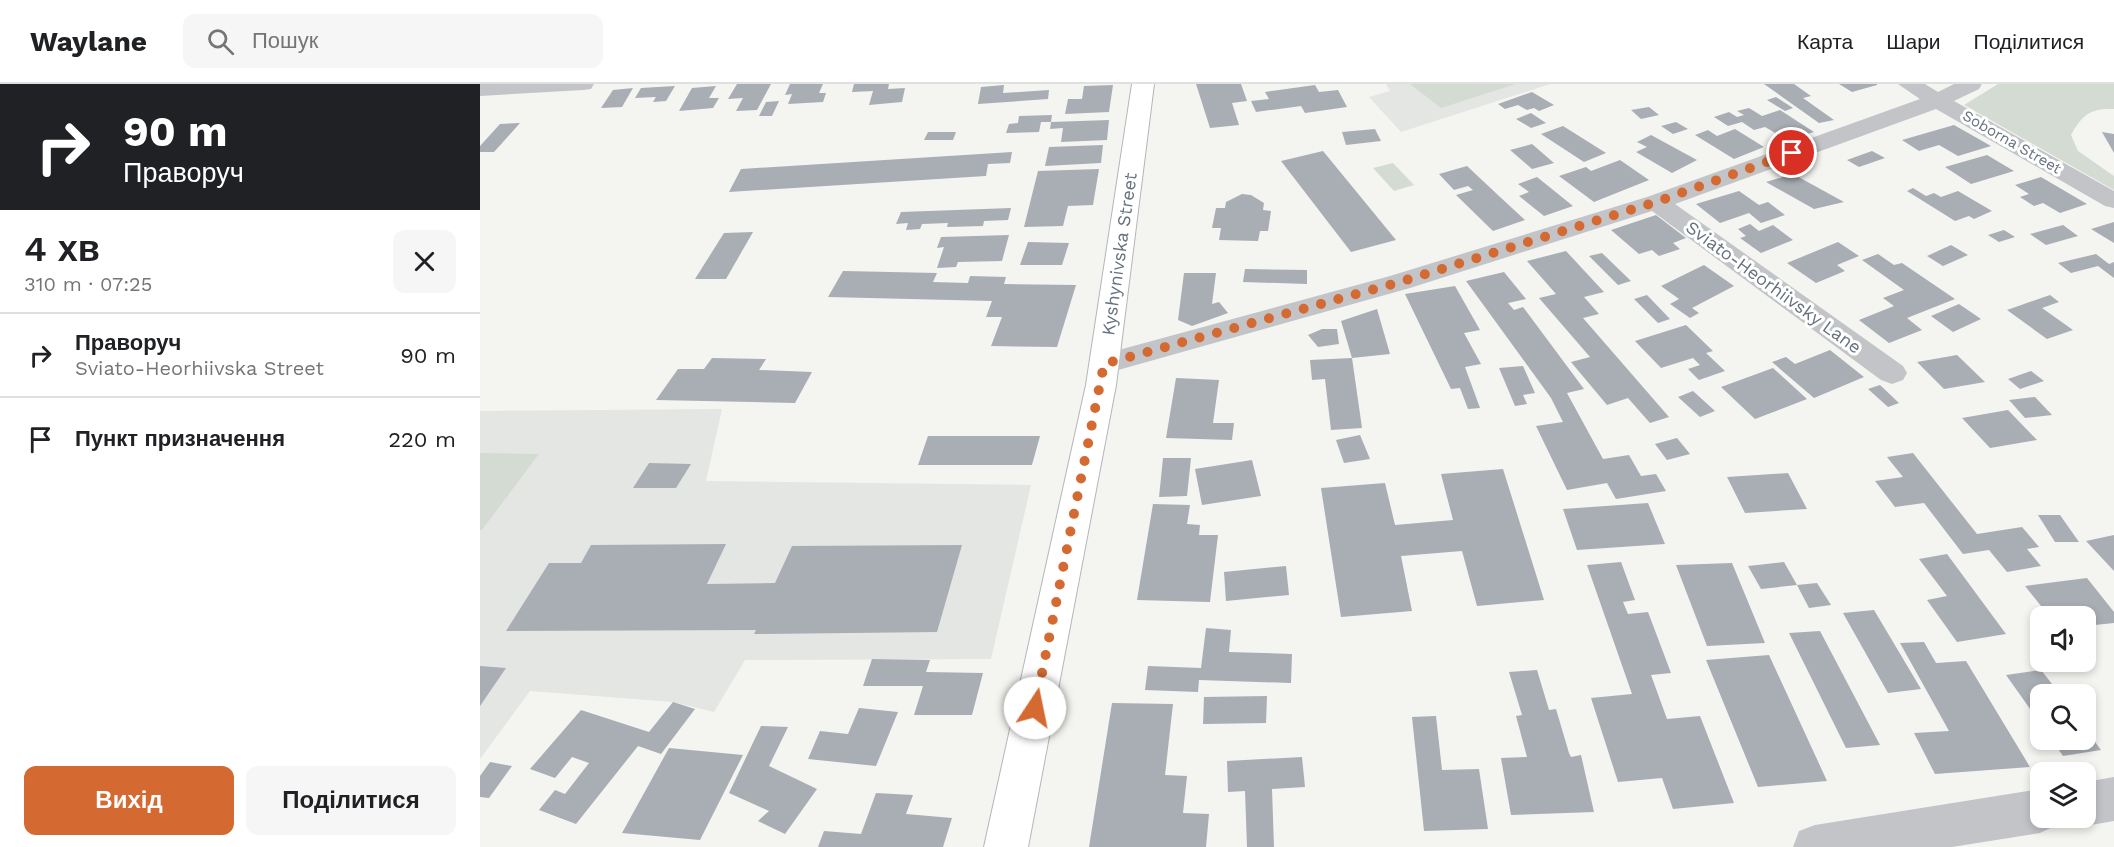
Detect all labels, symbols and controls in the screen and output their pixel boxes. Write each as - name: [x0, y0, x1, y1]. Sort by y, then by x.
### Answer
- search box: [183, 14, 603, 68]
- text: Waylane: [30, 25, 147, 58]
- icon: search: [204, 25, 237, 58]
- text: Пошук: [252, 28, 318, 53]
- text: Карта: [1797, 29, 1853, 54]
- text: Шари: [1886, 29, 1941, 54]
- text: Поділитися: [1974, 29, 2084, 54]
- street label: Soborna Street: [1960, 106, 2065, 178]
- text: 90 m: [123, 107, 227, 156]
- icon: right: [24, 108, 102, 186]
- pin: [1766, 127, 1817, 178]
- icon: arrive: [1775, 136, 1808, 169]
- text: Праворуч: [123, 157, 244, 189]
- street label: Kyshynivska Street: [1097, 171, 1141, 337]
- street label: Sviato-Heorhiivsky Lane: [1682, 216, 1866, 358]
- text: 4 хв: [24, 228, 100, 270]
- button: close: [393, 230, 456, 293]
- text: 310 m · 07:25: [24, 272, 152, 296]
- text: Праворуч: [75, 330, 181, 355]
- icon: right: [24, 339, 57, 372]
- text: 90 m: [400, 343, 456, 368]
- text: Sviato-Heorhiivska Street: [75, 356, 324, 380]
- icon: arrive: [24, 423, 57, 456]
- text: Пункт призначення: [75, 426, 285, 451]
- text: 220 m: [388, 427, 456, 452]
- map controls: [2030, 606, 2096, 828]
- button: sound: [2030, 606, 2096, 672]
- position arrow: [1003, 676, 1067, 740]
- button: search: [2030, 684, 2096, 750]
- button: layers: [2030, 762, 2096, 828]
- button: Вихід: [24, 766, 234, 835]
- button: Поділитися: [246, 766, 456, 835]

